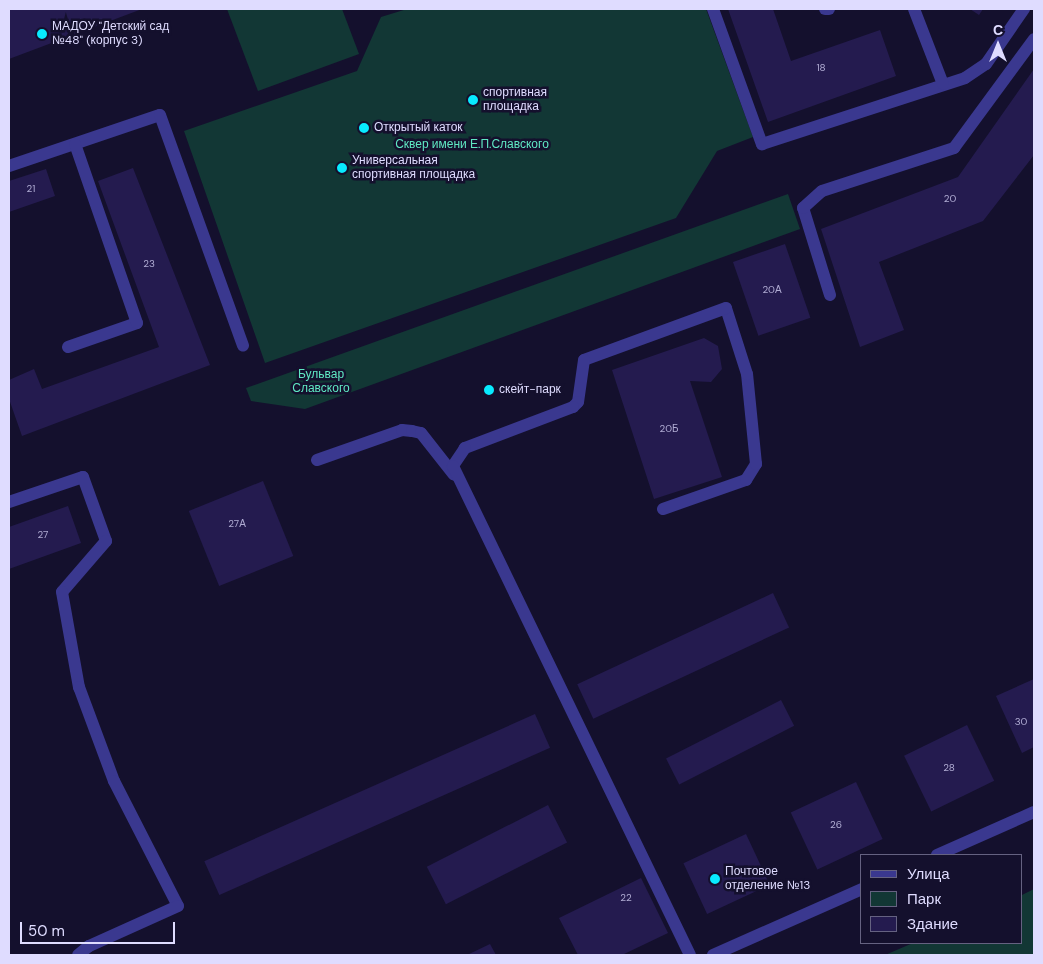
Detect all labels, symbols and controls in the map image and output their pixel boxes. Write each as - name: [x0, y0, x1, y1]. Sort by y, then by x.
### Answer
- place label: МАДОУ "Детский сад №48" (корпус 3): [52, 20, 169, 48]
- north arrow: [973, 20, 1023, 70]
- text: С: [993, 21, 1003, 39]
- marker: МАДОУ "Детский сад №48" (корпус 3): [36, 28, 48, 40]
- house number: 18: [816, 62, 826, 74]
- place label: спортивная площадка: [483, 86, 547, 114]
- marker: спортивная площадка: [467, 94, 479, 106]
- place label: Открытый каток: [374, 121, 463, 135]
- marker: Открытый каток: [358, 122, 370, 134]
- park label: Сквер имени Е.П.Славского: [395, 138, 549, 152]
- place label: Универсальная спортивная площадка: [352, 154, 475, 182]
- marker: Универсальная спортивная площадка: [336, 162, 348, 174]
- house number: 21: [27, 183, 35, 195]
- house number: 20: [944, 193, 956, 205]
- house number: 23: [143, 258, 155, 270]
- house number: 20А: [762, 284, 782, 296]
- park label: Бульвар Славского: [292, 368, 350, 396]
- place label: скейт-парк: [499, 383, 561, 397]
- marker: скейт-парк: [483, 384, 495, 396]
- house number: 20Б: [659, 423, 679, 435]
- house number: 27А: [228, 518, 246, 530]
- house number: 27: [38, 529, 48, 541]
- house number: 30: [1015, 716, 1027, 728]
- house number: 28: [943, 762, 955, 774]
- house number: 26: [830, 819, 842, 831]
- legend: [860, 854, 1023, 944]
- text: Улица: [907, 864, 950, 884]
- place label: Почтовое отделение №13: [725, 865, 810, 893]
- marker: Почтовое отделение №13: [709, 873, 721, 885]
- text: Парк: [907, 889, 941, 909]
- house number: 22: [620, 892, 632, 904]
- scale bar: [22, 912, 178, 944]
- text: Здание: [907, 914, 958, 934]
- text: 50 m: [28, 921, 65, 941]

